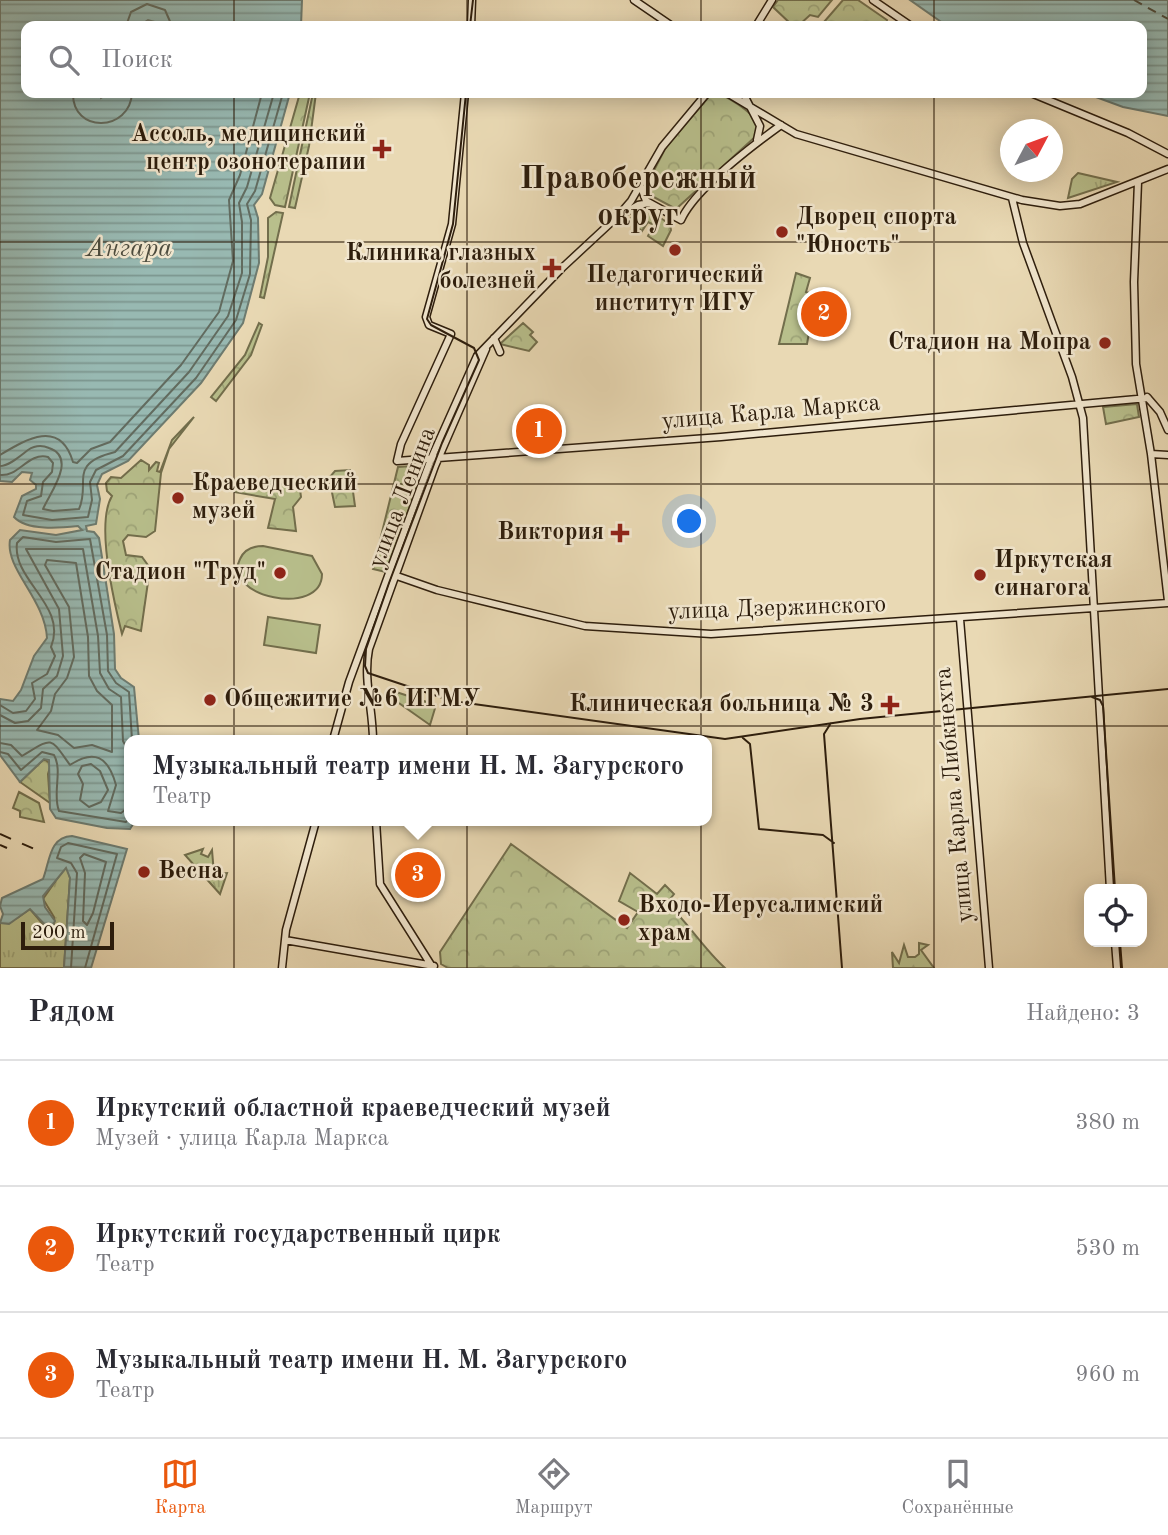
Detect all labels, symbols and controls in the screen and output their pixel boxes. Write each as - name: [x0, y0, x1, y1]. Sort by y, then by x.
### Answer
- search box: [21, 21, 1147, 98]
- icon: search: [45, 41, 83, 79]
- text: Поиск: [101, 47, 173, 73]
- north arrow: [1000, 119, 1063, 182]
- place label: Ассоль, медицинский центр озонотерапии: [131, 123, 366, 175]
- marker: Ассоль, медицинский центр озонотерапии: [372, 139, 392, 159]
- district label: Правобережный округ: [520, 164, 757, 233]
- place label: Дворец спорта "Юность": [796, 206, 957, 258]
- marker: Дворец спорта "Юность": [774, 224, 790, 240]
- water label: Ангара: [84, 236, 172, 262]
- place label: Клиника глазных болезней: [346, 242, 536, 294]
- marker: Педагогический институт ИГУ: [667, 242, 683, 258]
- marker: Клиника глазных болезней: [542, 258, 562, 278]
- place label: Педагогический институт ИГУ: [586, 264, 764, 316]
- pin: 2: [801, 288, 847, 340]
- place label: Стадион на Мопра: [888, 331, 1091, 355]
- marker: Стадион на Мопра: [1097, 335, 1113, 351]
- street label: улица Карла Маркса: [661, 391, 881, 435]
- pin: 1: [516, 405, 562, 457]
- street label: улица Ленина: [365, 424, 441, 572]
- place label: Краеведческий музей: [192, 472, 357, 524]
- marker: Краеведческий музей: [170, 490, 186, 506]
- your location: [672, 504, 706, 538]
- place label: Виктория: [497, 521, 604, 545]
- marker: Виктория: [610, 523, 630, 543]
- place label: Иркутская синагога: [994, 549, 1113, 601]
- place label: Стадион "Труд": [95, 561, 266, 585]
- marker: Стадион "Труд": [272, 565, 288, 581]
- marker: Иркутская синагога: [972, 567, 988, 583]
- street label: улица Дзержинского: [667, 593, 887, 625]
- street label: улица Карла Либкнехта: [932, 666, 978, 924]
- place label: Общежитие №6 ИГМУ: [224, 688, 481, 712]
- marker: Общежитие №6 ИГМУ: [202, 692, 218, 708]
- place label: Клиническая больница № 3: [569, 693, 874, 717]
- marker: Клиническая больница № 3: [880, 695, 900, 715]
- popup: [124, 735, 712, 826]
- text: Музыкальный театр имени Н. М. Загурского: [152, 754, 684, 780]
- text: Театр: [152, 785, 211, 808]
- pin: 3: [395, 849, 441, 901]
- place label: Весна: [158, 860, 223, 884]
- marker: Весна: [136, 864, 152, 880]
- map controls: [1084, 884, 1147, 947]
- button: locate: [1084, 884, 1147, 947]
- place label: Входо-Иерусалимский храм: [638, 894, 883, 946]
- marker: Входо-Иерусалимский храм: [616, 912, 632, 928]
- scale bar: [21, 919, 114, 951]
- text: 200 m: [32, 924, 85, 943]
- text: Рядом: [28, 998, 115, 1028]
- text: Найдено: 3: [1026, 1002, 1140, 1025]
- text: Иркутский областной краеведческий музей: [95, 1096, 611, 1122]
- text: 1: [44, 1111, 58, 1134]
- text: 380 m: [1075, 1111, 1140, 1134]
- text: Музей · улица Карла Маркса: [95, 1127, 389, 1150]
- text: Иркутский государственный цирк: [95, 1222, 500, 1248]
- text: 2: [44, 1237, 58, 1260]
- text: 530 m: [1075, 1237, 1140, 1260]
- text: Театр: [95, 1253, 155, 1276]
- text: Музыкальный театр имени Н. М. Загурского: [95, 1348, 627, 1374]
- text: 3: [44, 1363, 58, 1386]
- text: 960 m: [1075, 1363, 1140, 1386]
- text: Театр: [95, 1379, 155, 1402]
- tab: Карта: [154, 1455, 206, 1520]
- tab: Маршрут: [515, 1455, 593, 1520]
- tab: Сохранённые: [902, 1455, 1014, 1520]

